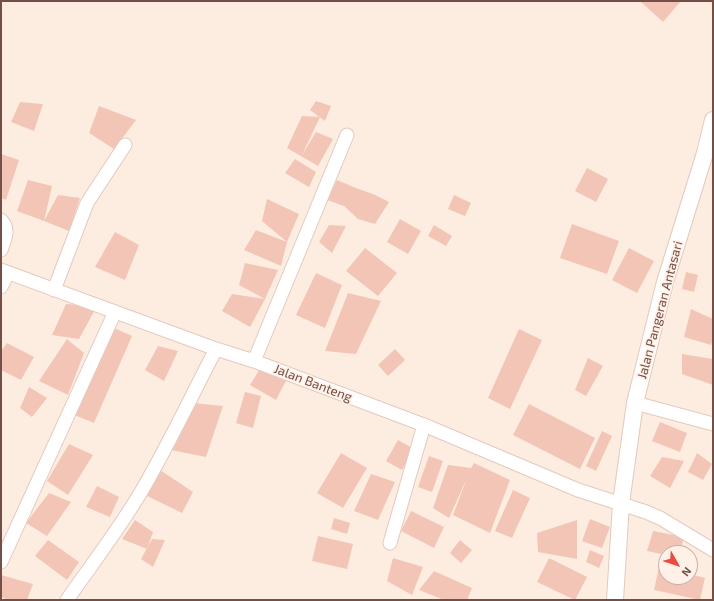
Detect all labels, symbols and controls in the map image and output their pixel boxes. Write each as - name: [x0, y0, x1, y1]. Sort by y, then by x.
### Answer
- street label: Jalan Pangeran Antasari: [634, 239, 686, 381]
- street label: Jalan Banteng: [272, 361, 354, 405]
- north arrow: [658, 545, 698, 585]
- text: N: [679, 565, 694, 579]

